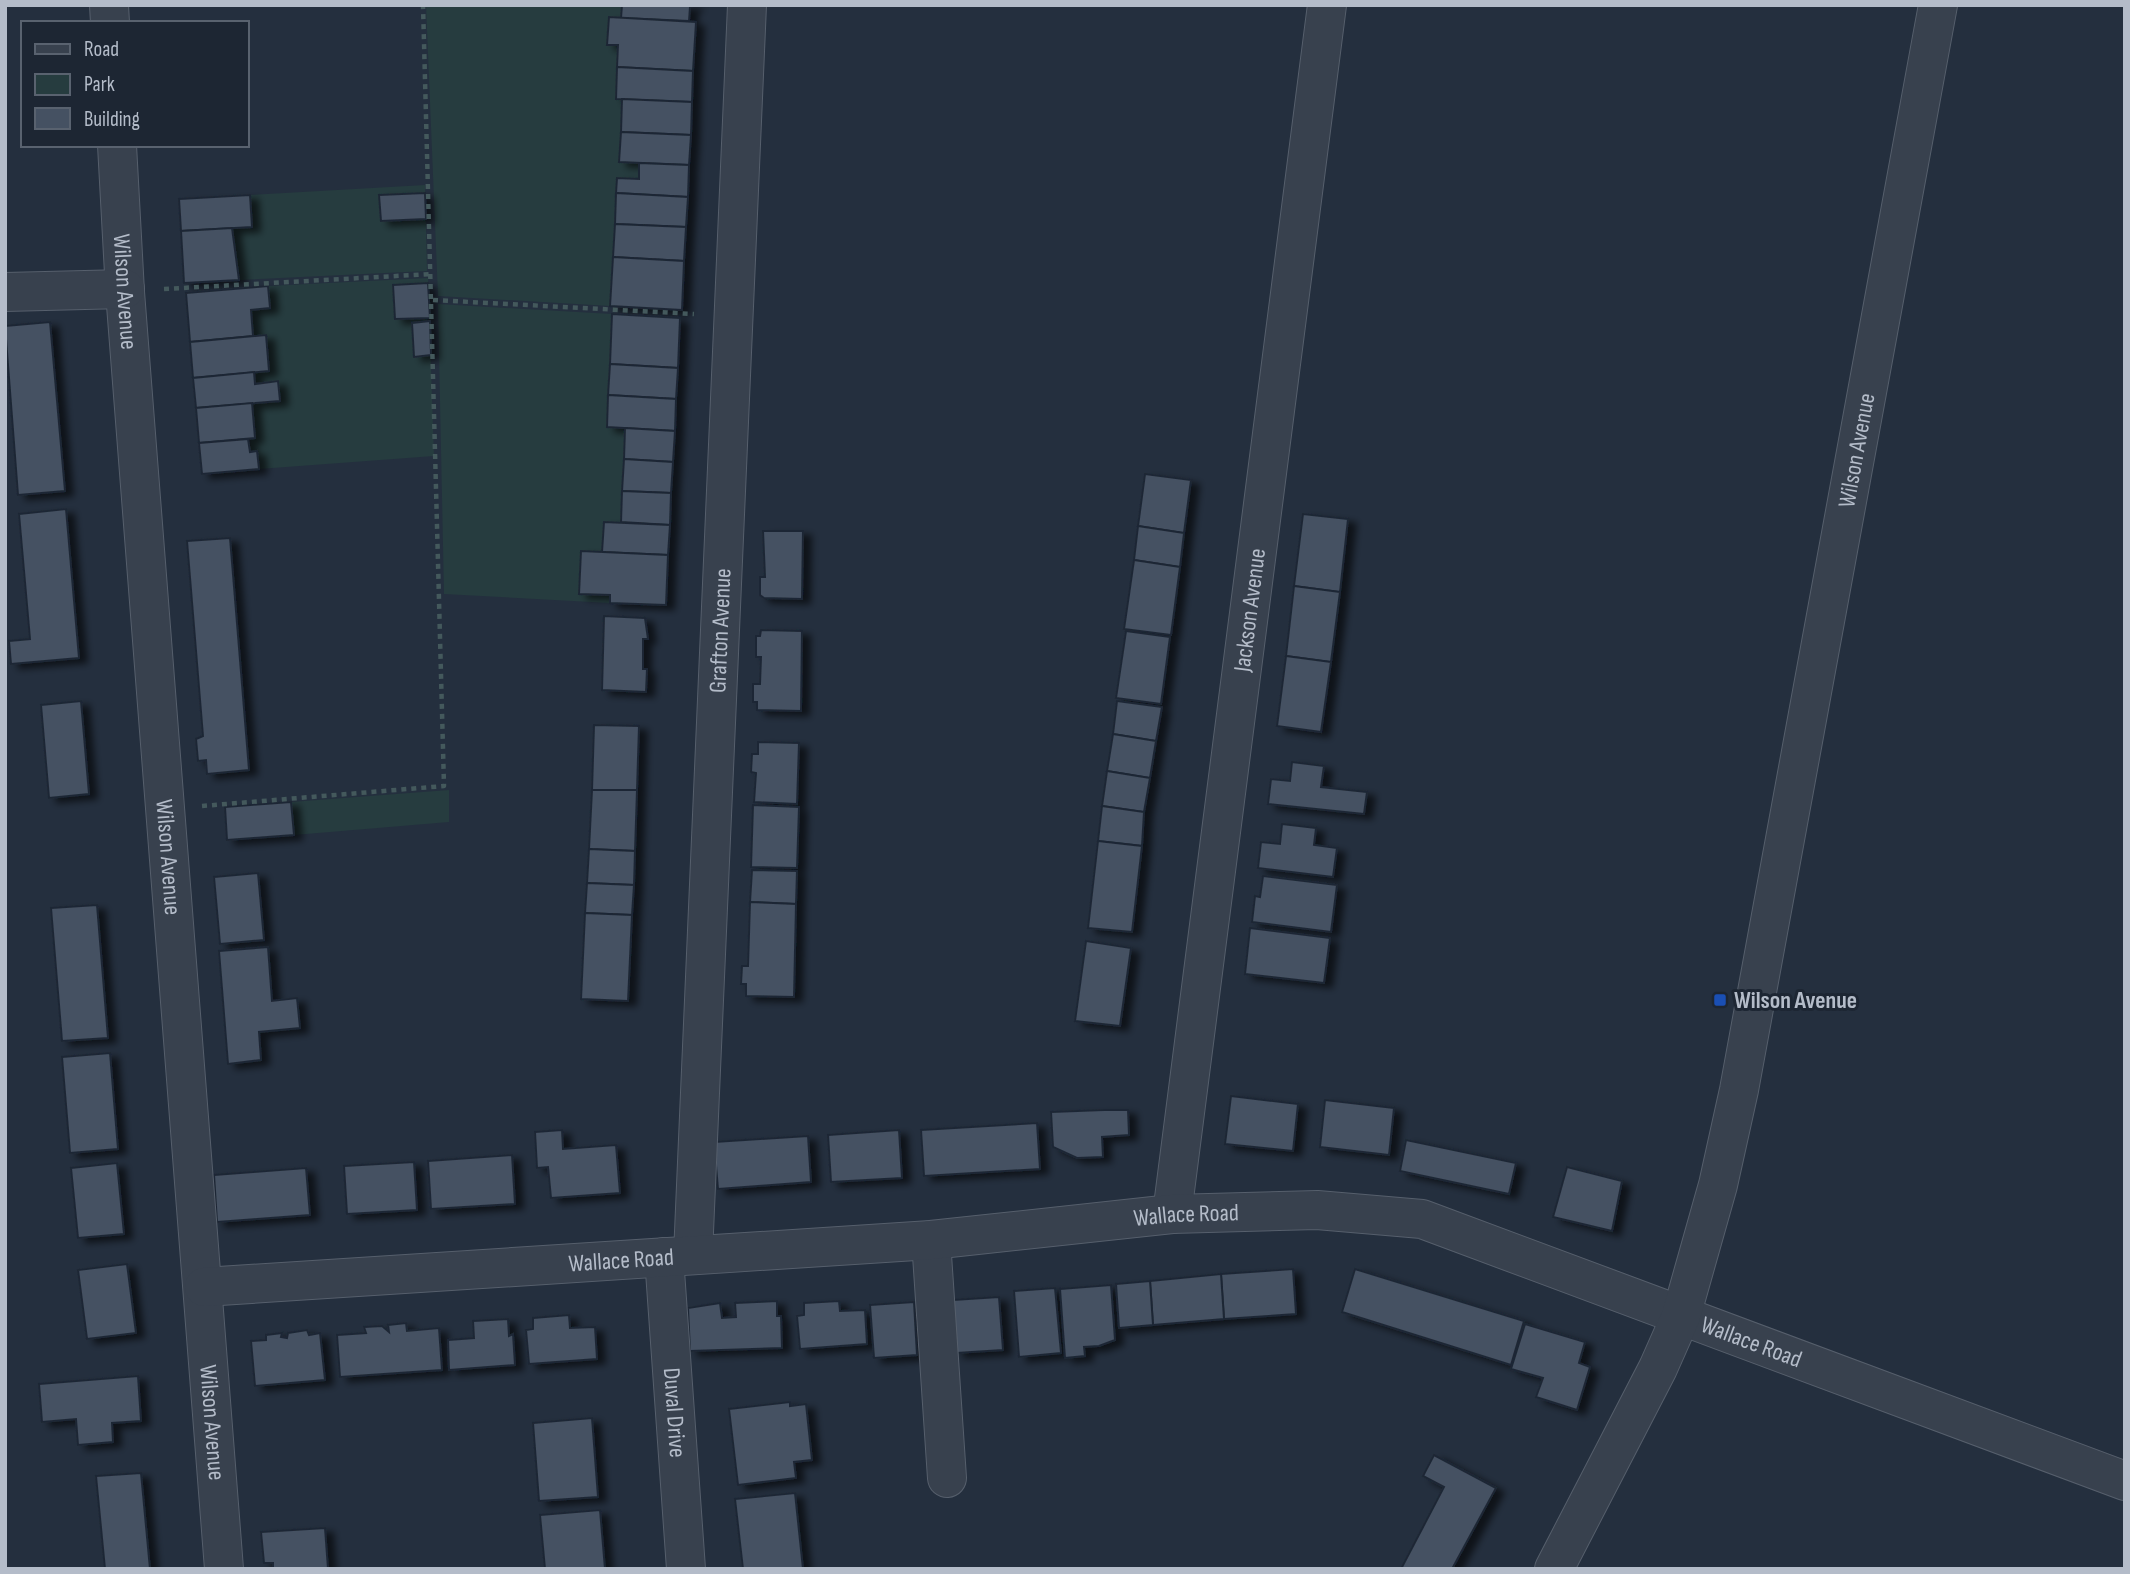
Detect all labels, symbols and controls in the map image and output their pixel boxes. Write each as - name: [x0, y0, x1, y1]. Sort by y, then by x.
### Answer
- legend: [21, 21, 248, 147]
- text: Road: [84, 37, 119, 62]
- text: Park: [84, 72, 115, 97]
- text: Building: [84, 107, 140, 132]
- street label: Wilson Avenue: [107, 233, 143, 351]
- street label: Wilson Avenue: [1832, 391, 1882, 510]
- street label: Jackson Avenue: [1228, 547, 1272, 674]
- street label: Grafton Avenue: [703, 568, 738, 694]
- street label: Wilson Avenue: [149, 798, 187, 916]
- place label: Wilson Avenue: [1734, 986, 1857, 1015]
- marker: Wilson Avenue: [1712, 992, 1728, 1008]
- street label: Wallace Road: [1132, 1198, 1239, 1233]
- street label: Wallace Road: [568, 1243, 675, 1278]
- street label: Wallace Road: [1697, 1310, 1806, 1374]
- street label: Wilson Avenue: [193, 1363, 231, 1481]
- street label: Duval Drive: [657, 1367, 692, 1459]

